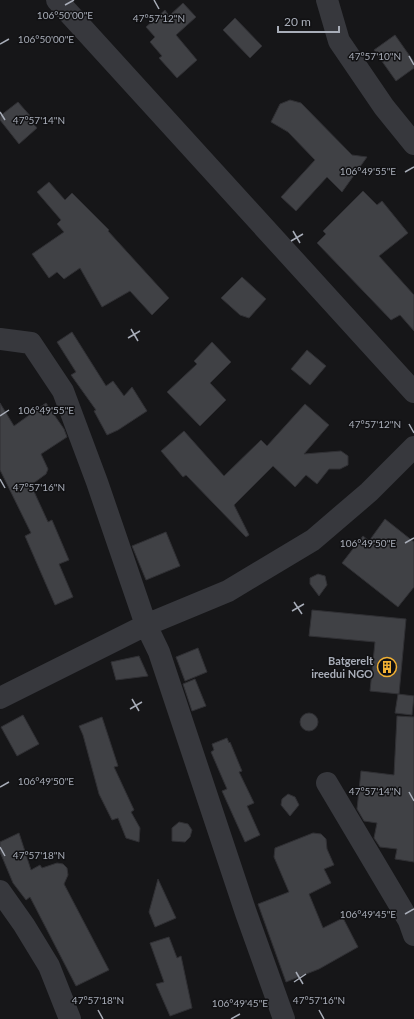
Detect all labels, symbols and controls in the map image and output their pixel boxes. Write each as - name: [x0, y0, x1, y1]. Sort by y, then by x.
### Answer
- scale bar: [278, 8, 339, 34]
- text: 106°50'00"E: [37, 9, 93, 21]
- text: 47°57'12"N: [133, 12, 185, 24]
- text: 20 m: [284, 14, 311, 29]
- text: 106°50'00"E: [18, 33, 74, 45]
- text: 47°57'10"N: [349, 50, 401, 62]
- text: 47°57'14"N: [13, 114, 65, 126]
- text: 106°49'55"E: [340, 165, 396, 177]
- text: 106°49'55"E: [18, 404, 74, 416]
- text: 47°57'12"N: [349, 418, 401, 430]
- text: 47°57'16"N: [13, 481, 65, 493]
- text: 106°49'50"E: [340, 537, 396, 549]
- place label: Batgerelt ireedui NGO: [311, 654, 374, 680]
- building icon: Batgerelt ireedui NGO: [376, 656, 398, 678]
- text: 106°49'50"E: [18, 775, 74, 787]
- text: 47°57'14"N: [349, 785, 401, 797]
- text: 47°57'18"N: [13, 849, 65, 861]
- text: 106°49'45"E: [340, 908, 396, 920]
- text: 47°57'18"N: [72, 994, 124, 1006]
- text: 47°57'16"N: [293, 994, 345, 1006]
- text: 106°49'45"E: [212, 997, 268, 1009]

